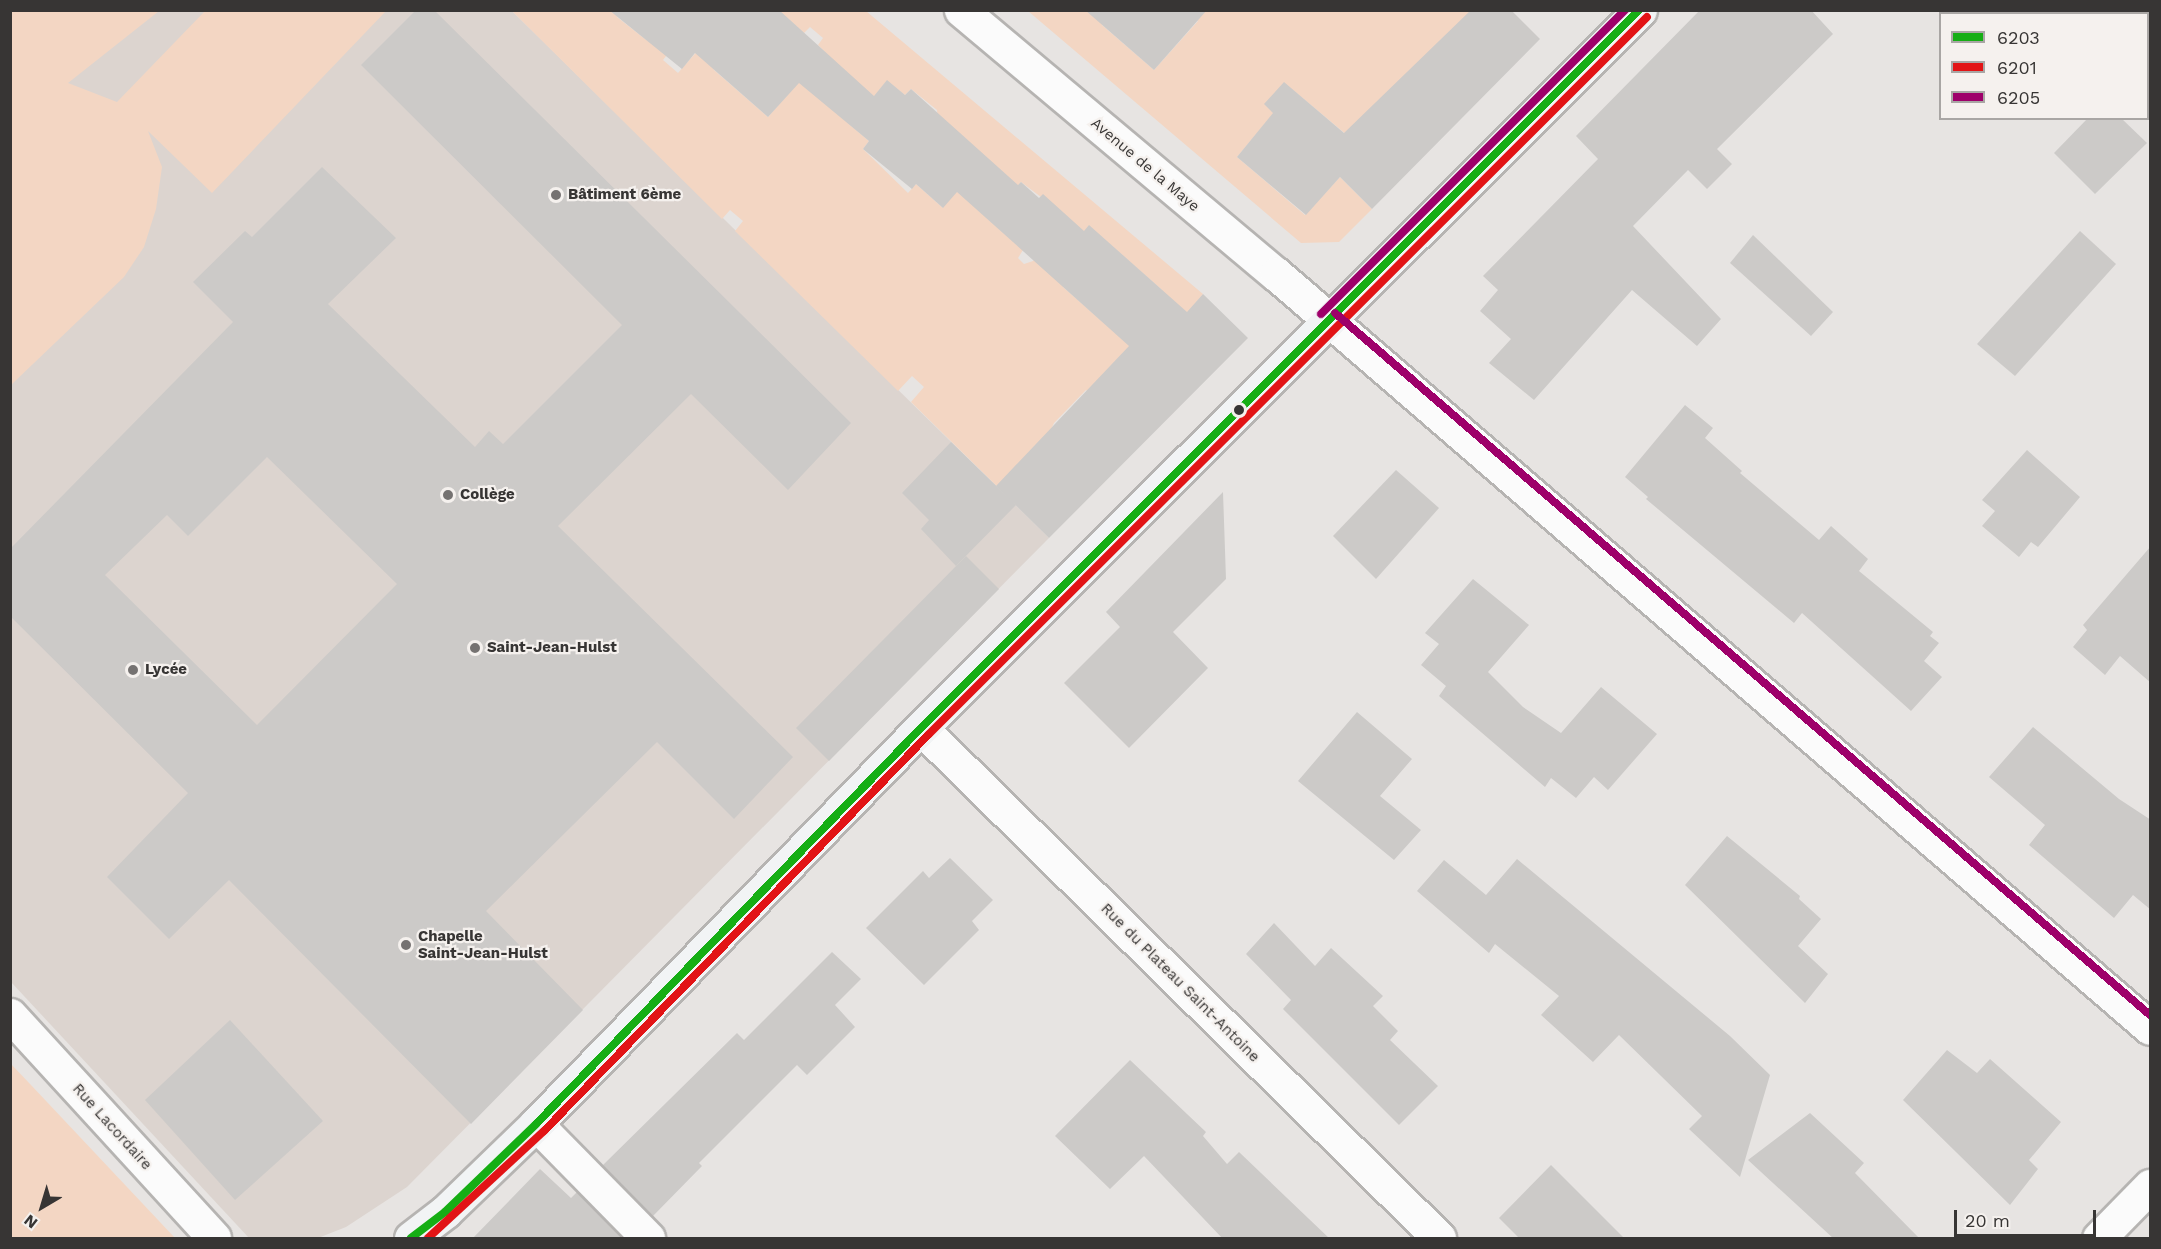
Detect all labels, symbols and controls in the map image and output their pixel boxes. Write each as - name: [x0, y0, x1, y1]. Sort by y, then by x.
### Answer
- legend: [1939, 12, 2149, 120]
- text: 6203: [1997, 27, 2040, 48]
- text: 6201: [1997, 57, 2037, 78]
- text: 6205: [1997, 87, 2040, 108]
- street label: Avenue de la Maye: [1087, 114, 1203, 216]
- place label: Bâtiment 6ème: [568, 186, 681, 204]
- marker: Bâtiment 6ème: [549, 188, 563, 202]
- unlabelled marker: [1233, 404, 1245, 416]
- place label: Collège: [460, 486, 515, 504]
- marker: Collège: [441, 488, 455, 502]
- place label: Saint-Jean-Hulst: [487, 639, 617, 657]
- marker: Saint-Jean-Hulst: [468, 641, 482, 655]
- place label: Lycée: [145, 661, 187, 679]
- marker: Lycée: [126, 663, 140, 677]
- street label: Rue du Plateau Saint-Antoine: [1097, 900, 1263, 1066]
- place label: Chapelle Saint-Jean-Hulst: [418, 927, 548, 962]
- marker: Chapelle Saint-Jean-Hulst: [399, 938, 413, 952]
- street label: Rue Lacordaire: [69, 1080, 155, 1174]
- north arrow: [12, 1177, 72, 1237]
- scale bar: [1957, 1198, 2100, 1236]
- text: N: [20, 1210, 41, 1233]
- text: 20 m: [1965, 1210, 2010, 1231]

